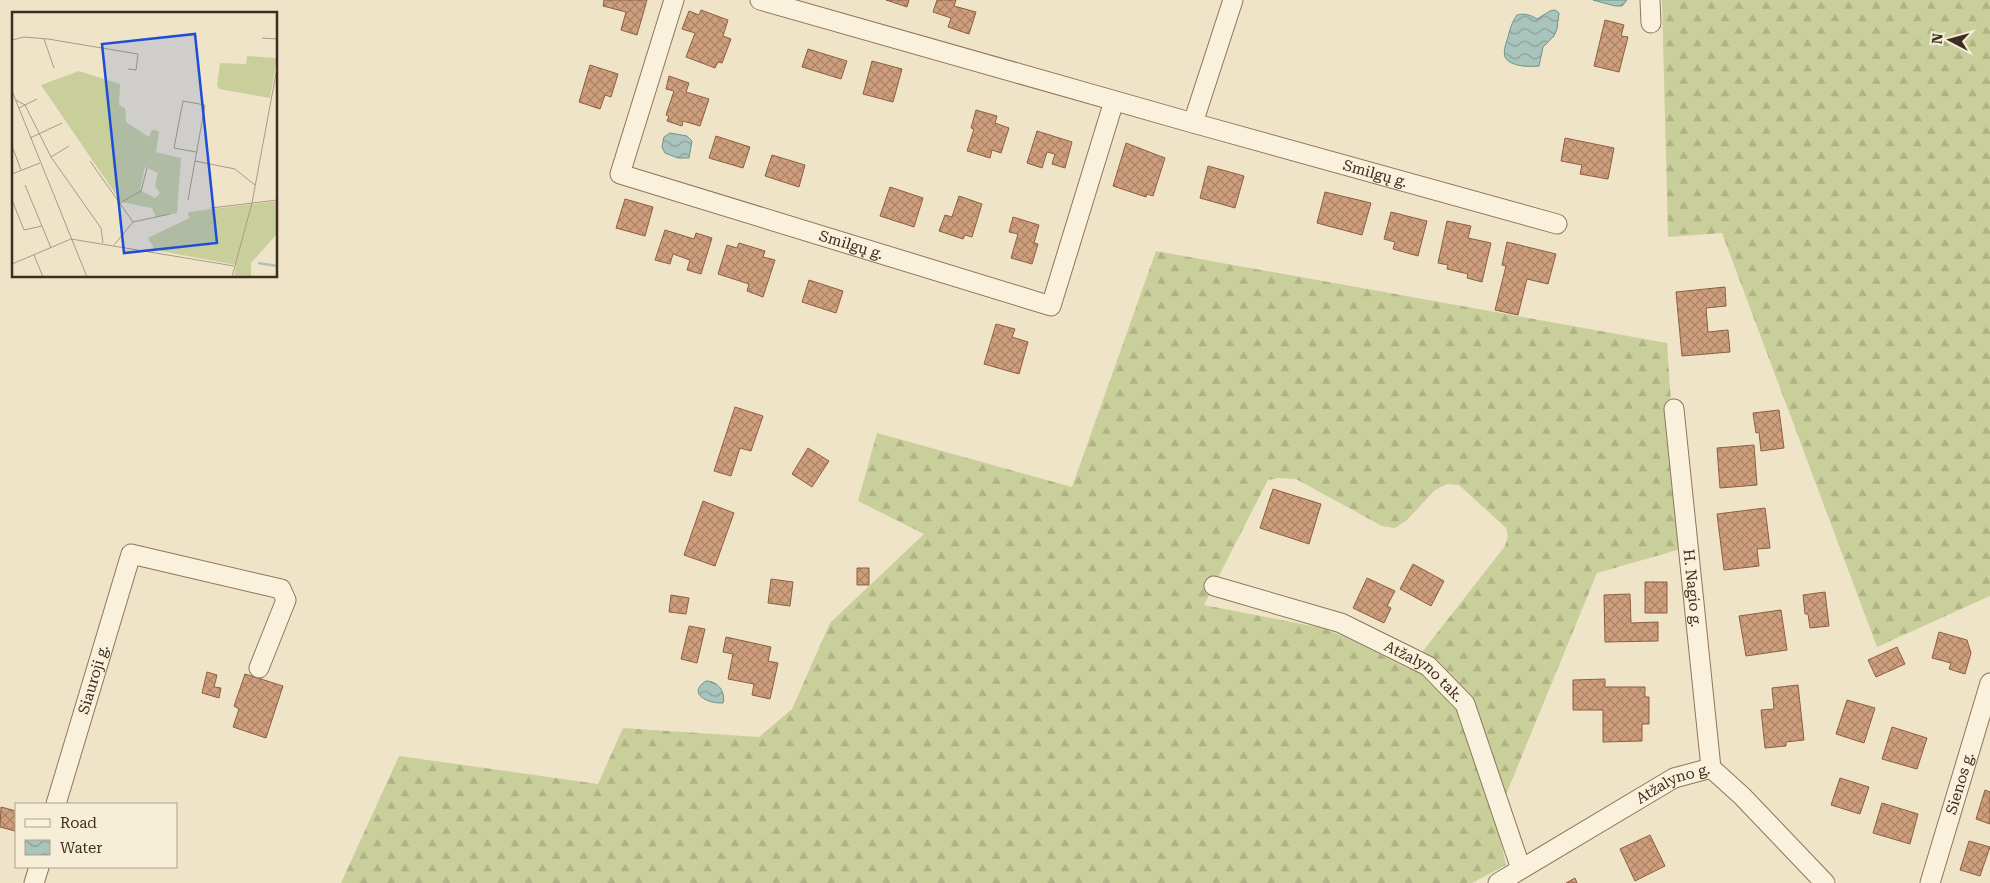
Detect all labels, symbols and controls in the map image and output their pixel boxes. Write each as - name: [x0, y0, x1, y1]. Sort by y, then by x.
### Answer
- inset map: [12, 12, 278, 278]
- north arrow: [1925, 15, 1975, 65]
- text: N: [1929, 32, 1946, 45]
- street label: Smilgų g.: [1341, 156, 1409, 191]
- street label: Smilgų g.: [817, 227, 885, 263]
- street label: H. Nagio g.: [1679, 548, 1705, 628]
- street label: Atžalyno tak.: [1381, 637, 1467, 706]
- street label: Siauroji g.: [74, 642, 112, 716]
- street label: Sienos g.: [1942, 750, 1978, 817]
- street label: Atžalyno g.: [1633, 760, 1712, 808]
- legend: [15, 803, 178, 868]
- text: Road: [60, 814, 97, 832]
- text: Water: [60, 839, 102, 857]

